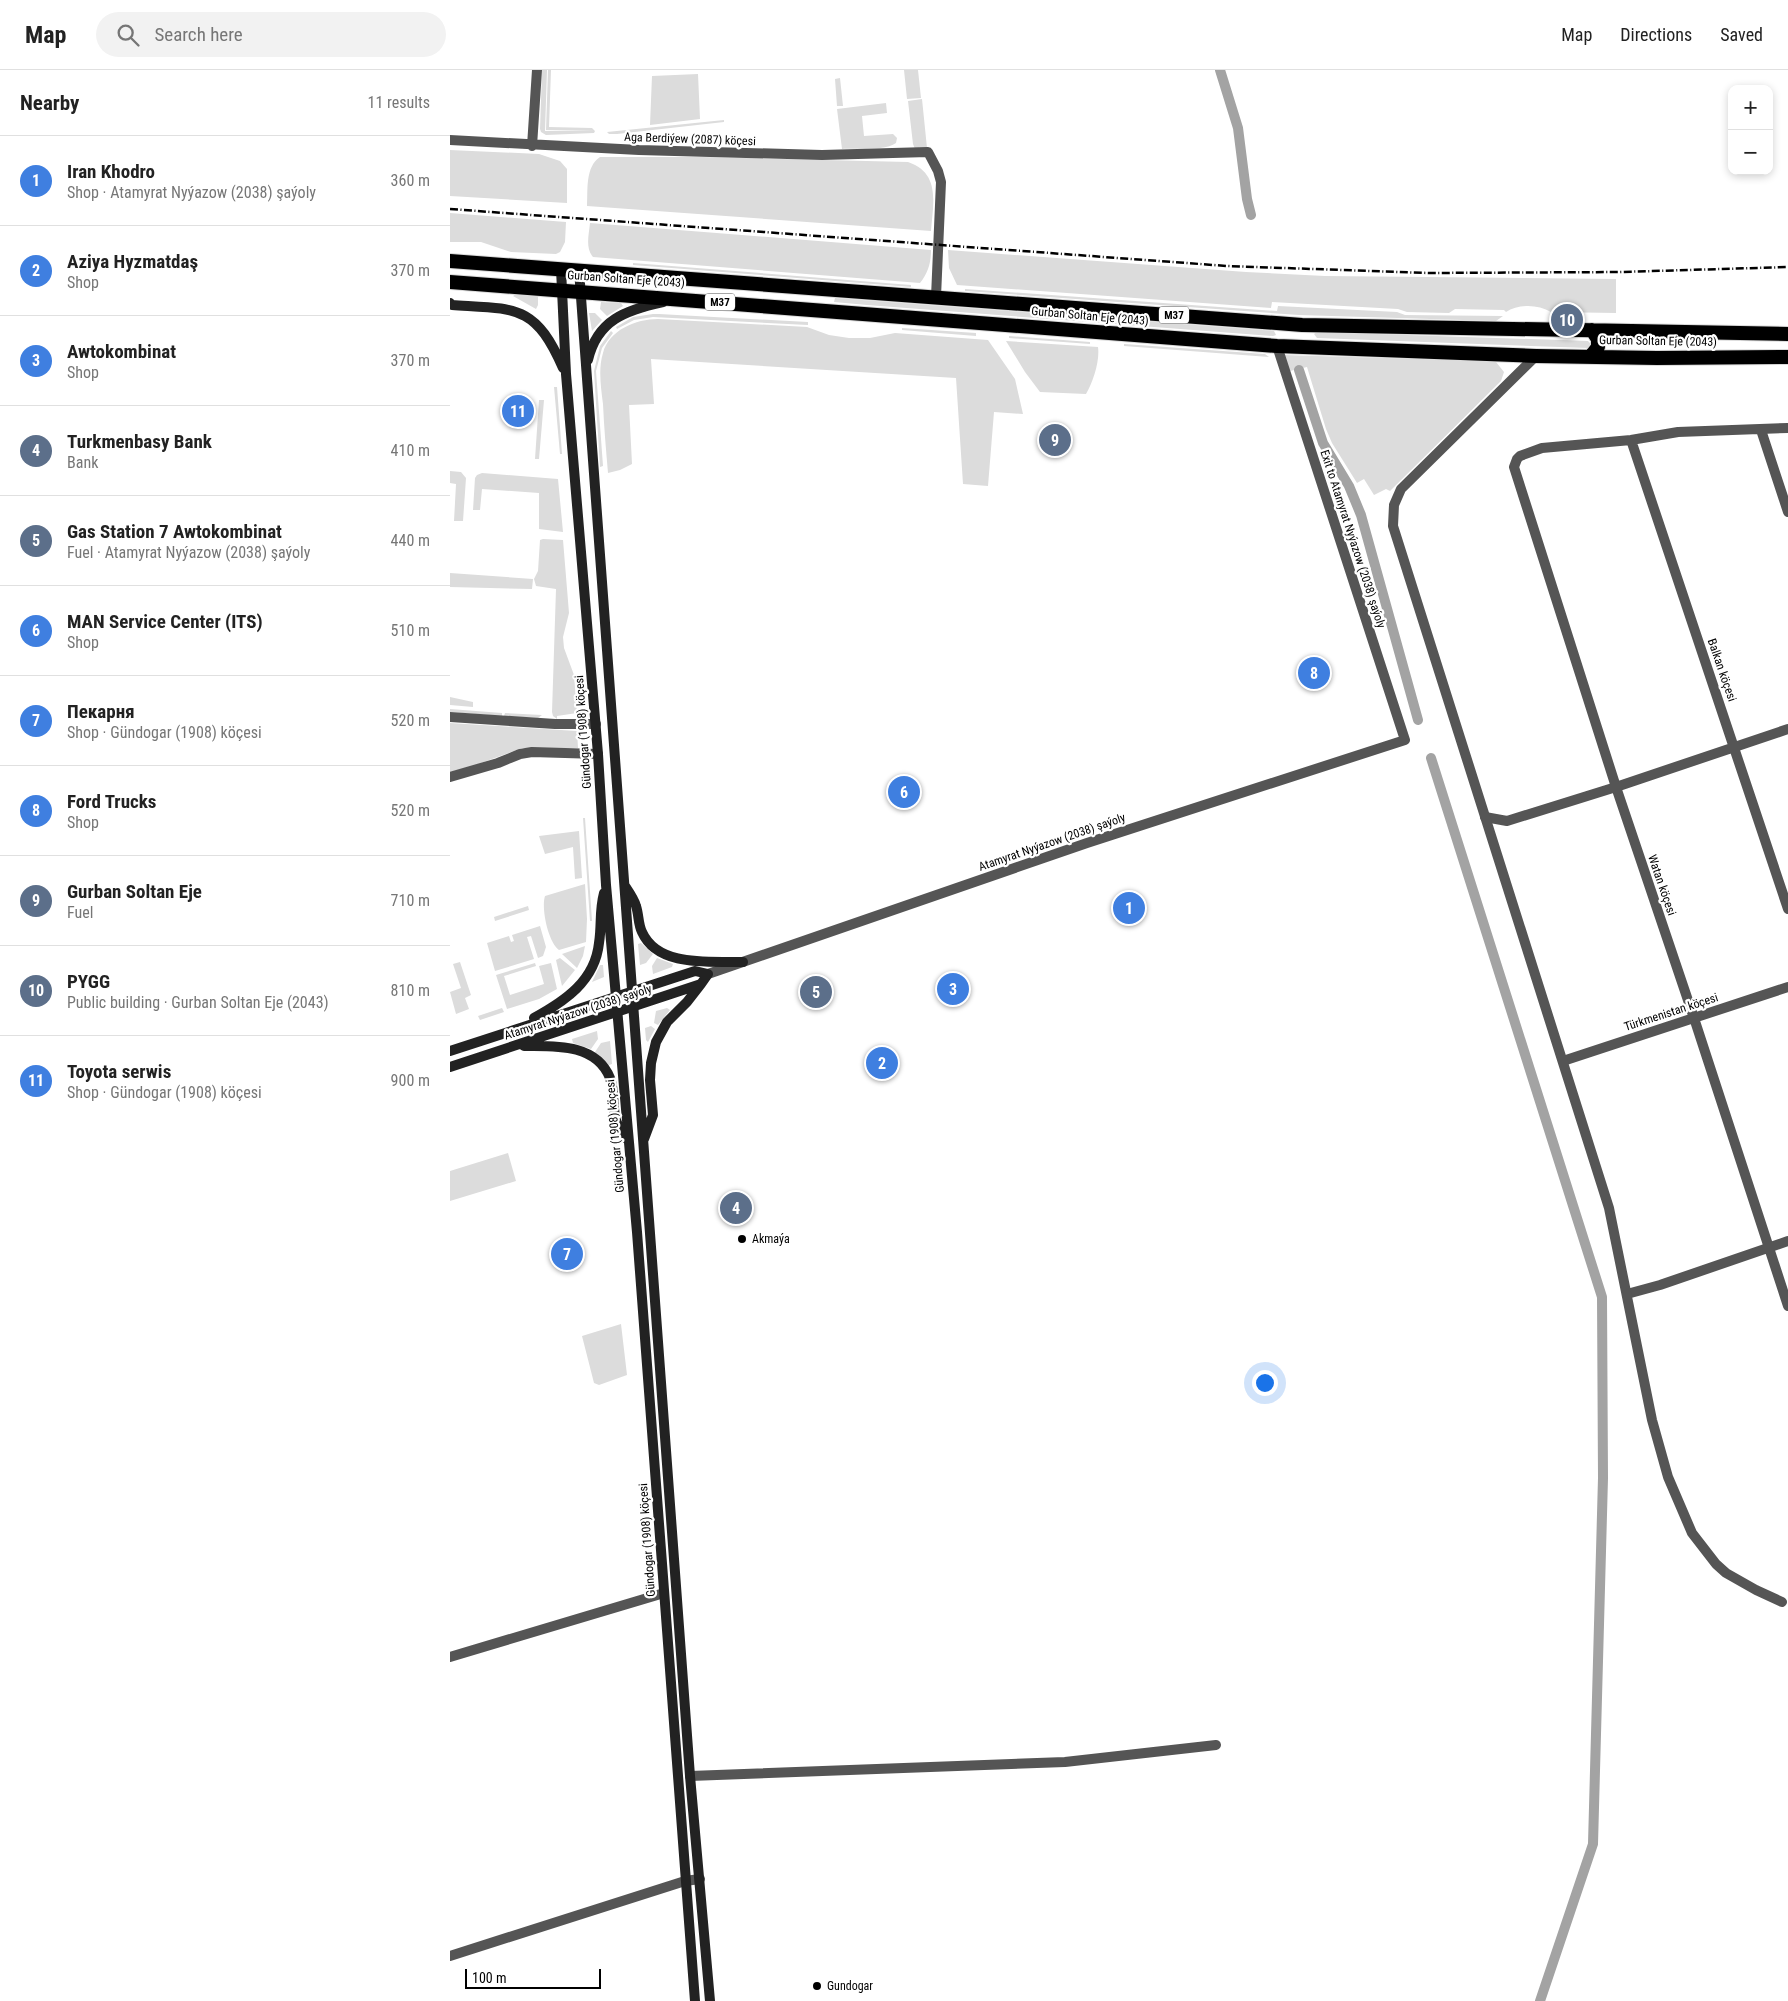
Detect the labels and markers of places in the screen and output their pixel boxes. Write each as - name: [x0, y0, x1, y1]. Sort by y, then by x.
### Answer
- pin: 10: [1551, 301, 1583, 339]
- pin: 11: [502, 392, 534, 430]
- pin: 9: [1039, 421, 1071, 459]
- pin: 8: [1298, 654, 1330, 692]
- pin: 6: [888, 773, 920, 811]
- pin: 1: [1113, 889, 1145, 927]
- pin: 3: [937, 970, 969, 1008]
- pin: 5: [800, 973, 832, 1011]
- pin: 2: [866, 1044, 898, 1082]
- pin: 4: [720, 1189, 752, 1227]
- place label: Аkmaýa: [752, 1232, 790, 1246]
- marker: Аkmaýa: [736, 1233, 748, 1245]
- pin: 7: [551, 1235, 583, 1273]
- place label: Gundogar: [827, 1979, 873, 1993]
- marker: Gundogar: [811, 1980, 823, 1992]

